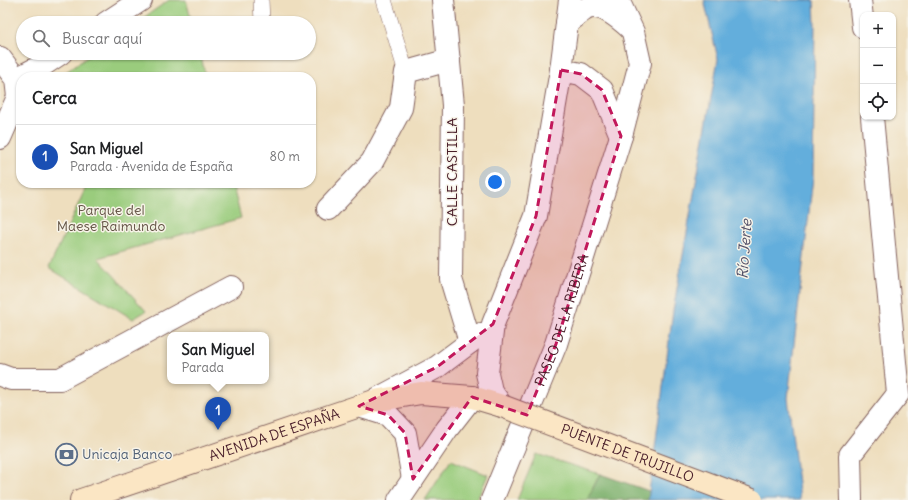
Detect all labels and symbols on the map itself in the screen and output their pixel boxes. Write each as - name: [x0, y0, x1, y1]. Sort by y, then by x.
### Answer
- street label: CALLE CASTILLA: [443, 118, 461, 226]
- your location: [485, 172, 505, 192]
- park label: Parque del Maese Raimundo: [57, 201, 165, 235]
- water label: Río Jerte: [732, 218, 756, 279]
- street label: PASEO DE LA RIBERA: [531, 252, 593, 389]
- pin: 1: [205, 397, 231, 430]
- street label: AVENIDA DE ESPAÑA: [207, 404, 342, 465]
- street label: PUENTE DE TRUJILLO: [558, 420, 697, 486]
- bank icon: Unicaja Banco: [53, 441, 79, 467]
- place label: Unicaja Banco: [82, 445, 172, 463]

